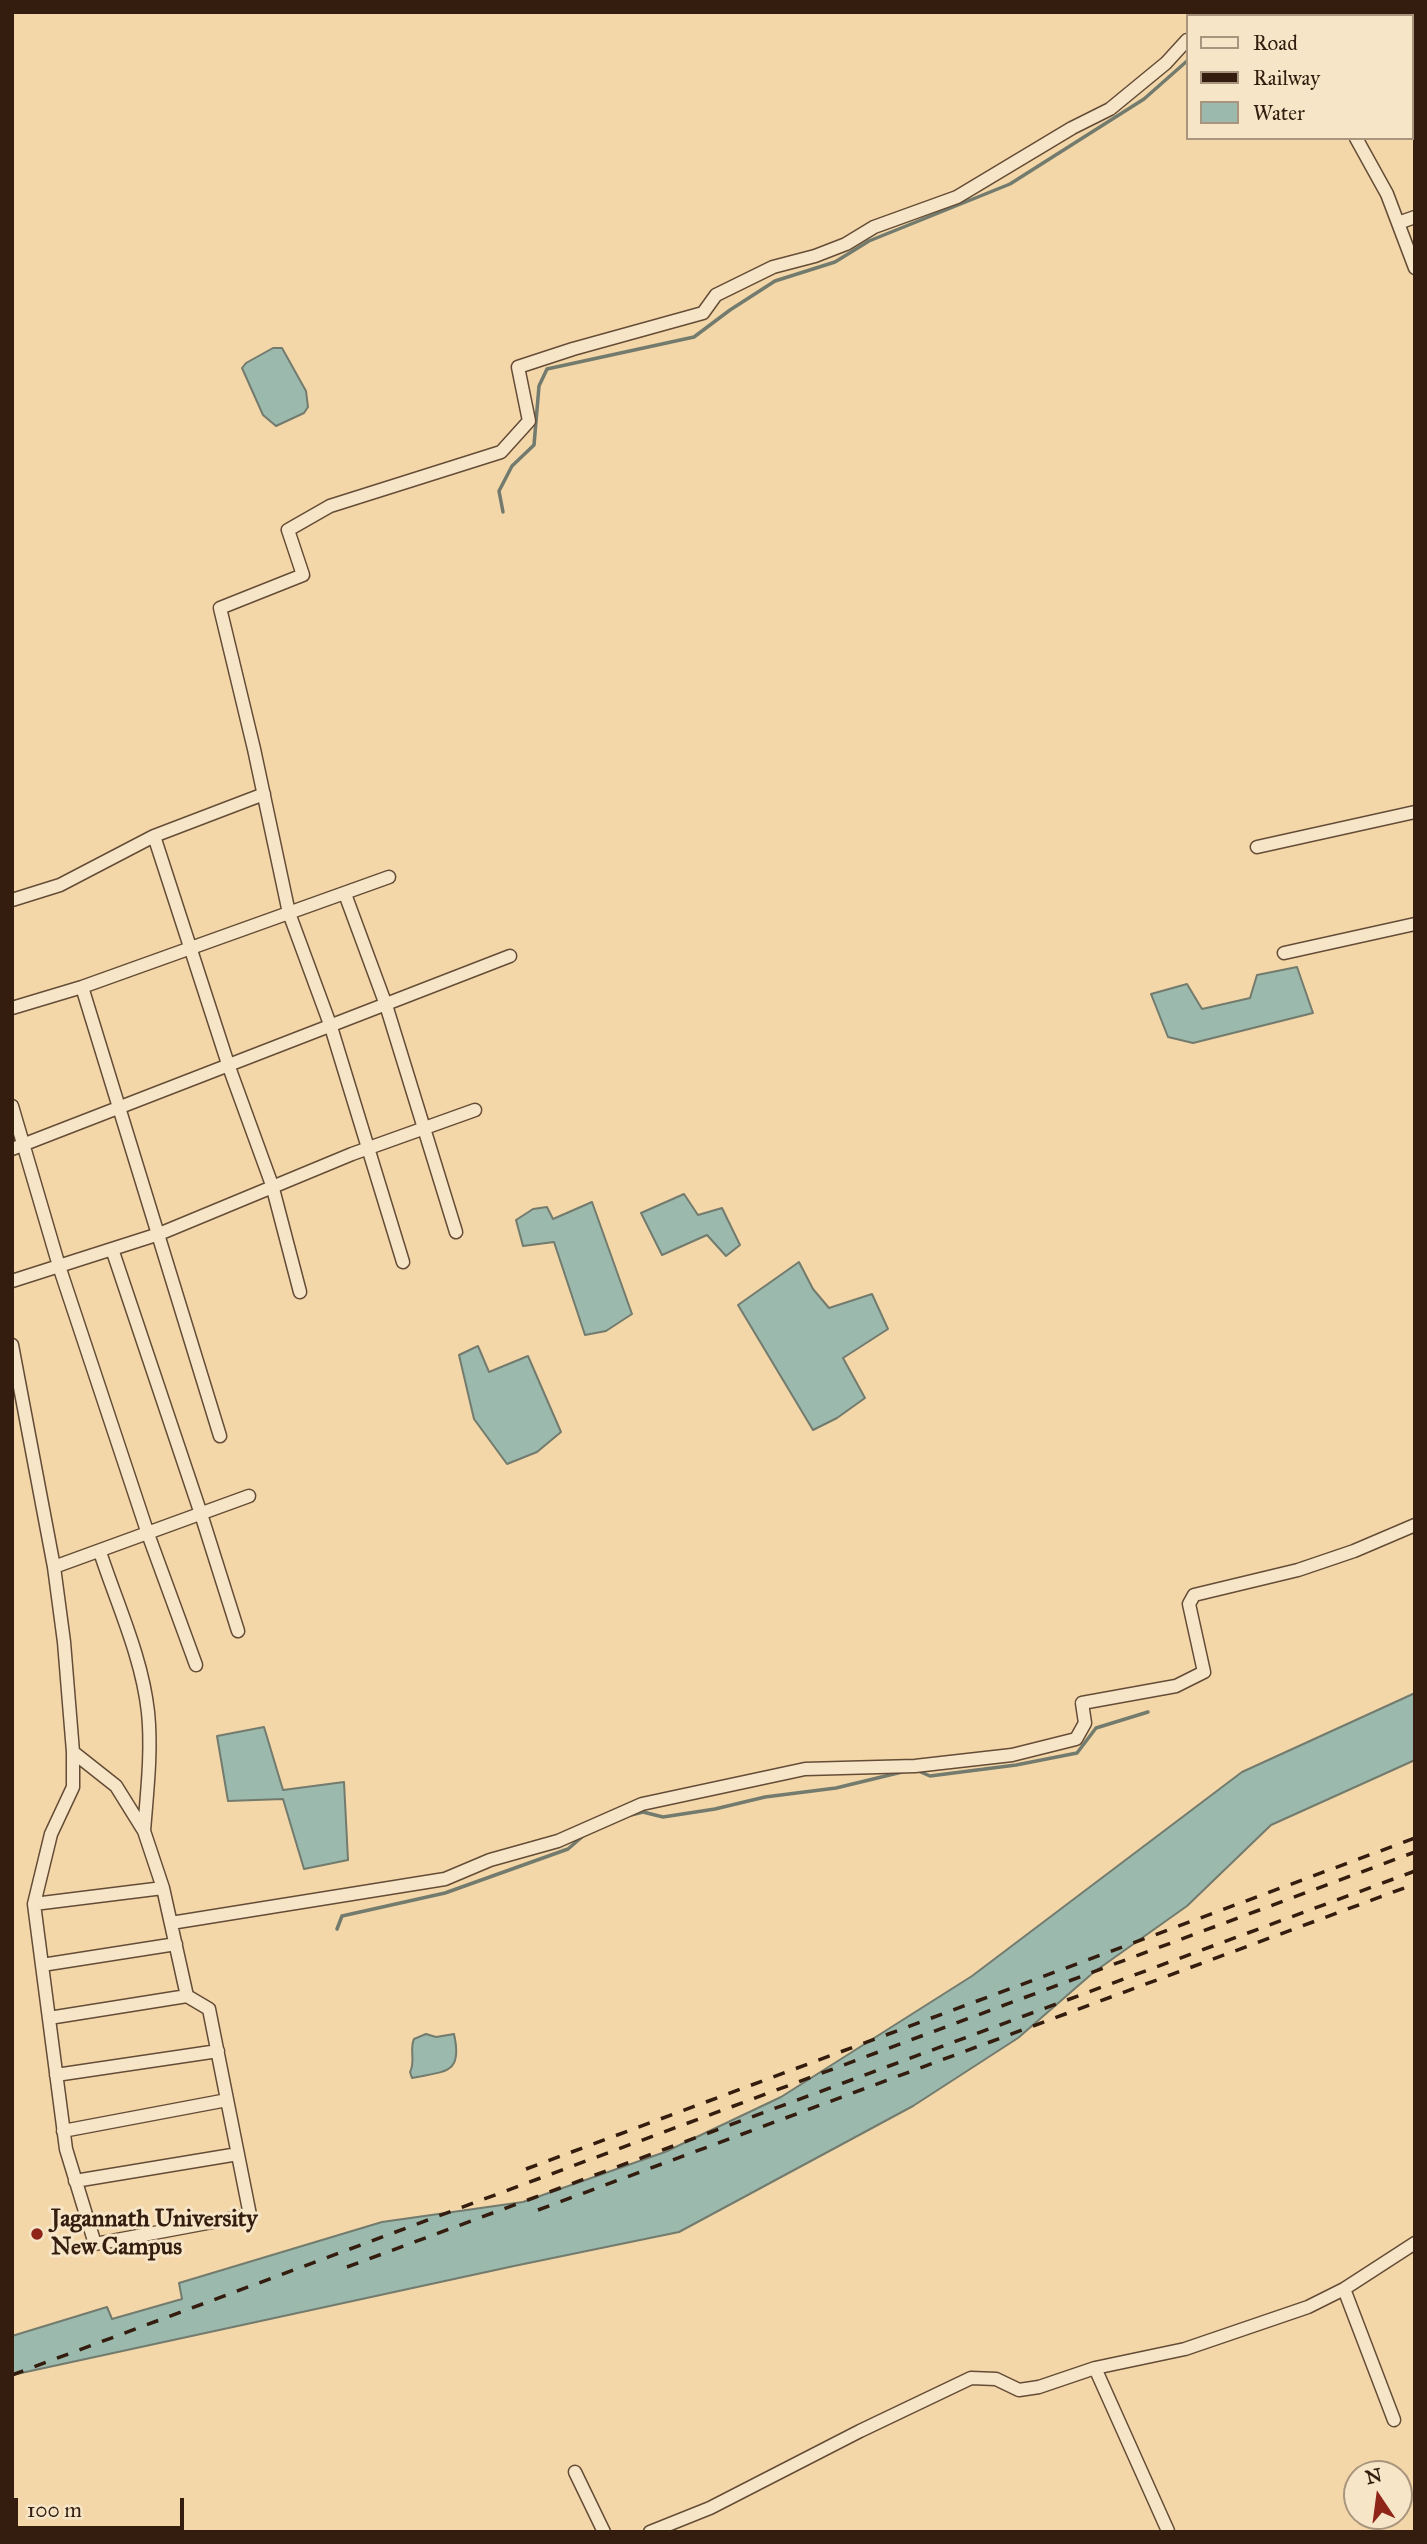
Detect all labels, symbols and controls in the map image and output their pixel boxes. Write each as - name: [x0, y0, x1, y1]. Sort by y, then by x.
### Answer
- legend: [1186, 14, 1413, 140]
- text: Road: [1253, 30, 1298, 56]
- text: Railway: [1253, 65, 1320, 91]
- text: Water: [1253, 100, 1305, 126]
- place label: Jagannath University New Campus: [51, 2206, 258, 2262]
- marker: Jagannath University New Campus: [29, 2226, 45, 2242]
- north arrow: [1343, 2460, 1413, 2530]
- text: N: [1363, 2463, 1384, 2489]
- scale bar: [18, 2484, 187, 2528]
- text: 100 m: [27, 2497, 82, 2523]

